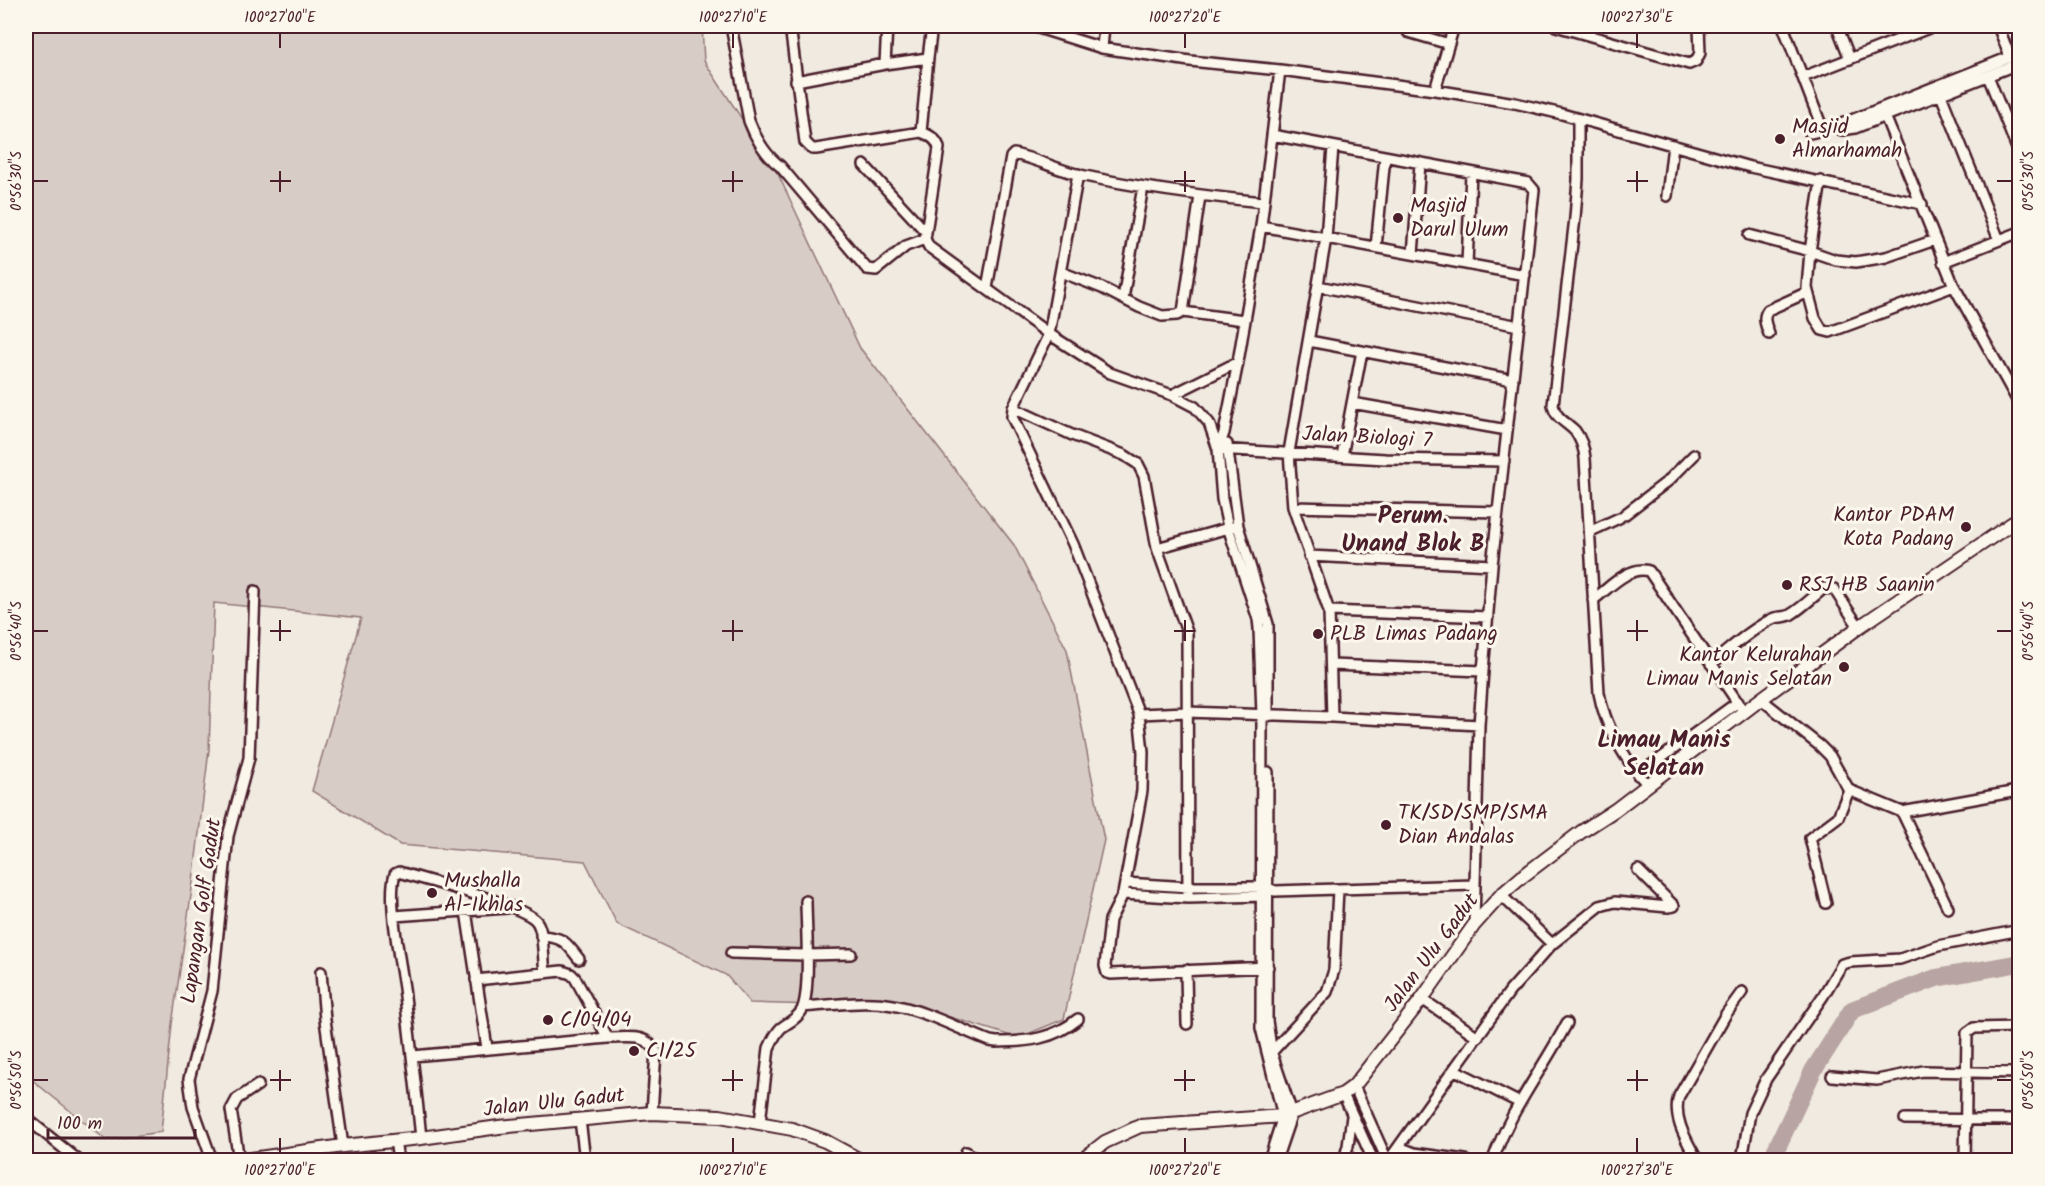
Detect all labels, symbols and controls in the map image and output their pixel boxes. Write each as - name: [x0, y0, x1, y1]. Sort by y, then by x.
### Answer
- text: 100°27'00"E: [244, 6, 317, 30]
- text: 100°27'10"E: [699, 6, 768, 30]
- text: 100°27'20"E: [1149, 6, 1222, 30]
- text: 100°27'30"E: [1601, 6, 1674, 30]
- place label: Masjid Almarhamah: [1792, 111, 1902, 168]
- marker: Masjid Almarhamah: [1773, 132, 1787, 146]
- text: 0°56'30"S: [5, 151, 29, 211]
- text: 0°56'30"S: [2017, 151, 2041, 211]
- place label: Masjid Darul Ulum: [1410, 190, 1509, 247]
- marker: Masjid Darul Ulum: [1391, 211, 1405, 225]
- street label: Jalan Biologi 7: [1301, 418, 1434, 458]
- district label: Perum. Unand Blok B: [1341, 497, 1485, 564]
- place label: Kantor PDAM Kota Padang: [1833, 499, 1954, 556]
- marker: Kantor PDAM Kota Padang: [1959, 520, 1973, 534]
- place label: RSJ HB Saanin: [1799, 569, 1935, 602]
- marker: RSJ HB Saanin: [1780, 578, 1794, 592]
- text: 0°56'40"S: [5, 601, 29, 661]
- text: 0°56'40"S: [2017, 601, 2041, 661]
- place label: PLB Limas Padang: [1330, 618, 1498, 651]
- marker: PLB Limas Padang: [1311, 627, 1325, 641]
- place label: Kantor Kelurahan Limau Manis Selatan: [1646, 639, 1832, 696]
- marker: Kantor Kelurahan Limau Manis Selatan: [1837, 660, 1851, 674]
- district label: Limau Manis Selatan: [1597, 721, 1731, 788]
- place label: TK/SD/SMP/SMA Dian Andalas: [1398, 797, 1548, 854]
- street label: Lapangan Golf Gadut: [173, 815, 231, 1006]
- marker: TK/SD/SMP/SMA Dian Andalas: [1379, 818, 1393, 832]
- place label: Mushalla Al-Ikhlas: [444, 865, 523, 922]
- marker: Mushalla Al-Ikhlas: [425, 886, 439, 900]
- street label: Jalan Ulu Gadut: [1376, 886, 1488, 1020]
- place label: C/04/04: [560, 1004, 632, 1037]
- marker: C/04/04: [541, 1013, 555, 1027]
- place label: C1/25: [646, 1035, 698, 1068]
- marker: C1/25: [627, 1044, 641, 1058]
- text: 0°56'50"S: [5, 1050, 29, 1110]
- text: 0°56'50"S: [2017, 1050, 2041, 1110]
- street label: Jalan Ulu Gadut: [482, 1079, 627, 1127]
- scale bar: [48, 1102, 195, 1140]
- text: 100 m: [57, 1110, 102, 1139]
- text: 100°27'00"E: [244, 1159, 317, 1183]
- text: 100°27'10"E: [699, 1159, 768, 1183]
- text: 100°27'20"E: [1149, 1159, 1222, 1183]
- text: 100°27'30"E: [1601, 1159, 1674, 1183]

